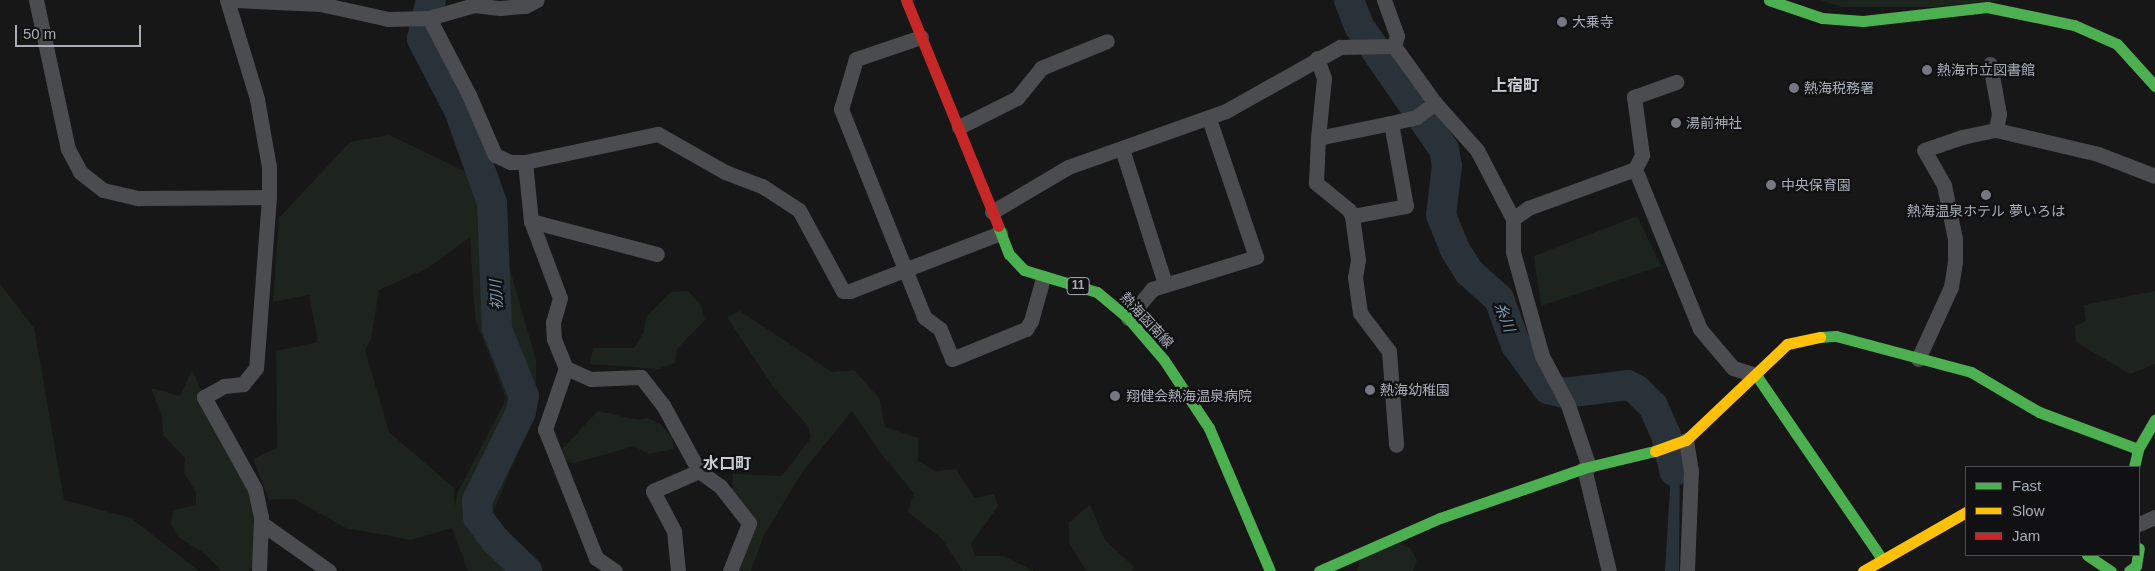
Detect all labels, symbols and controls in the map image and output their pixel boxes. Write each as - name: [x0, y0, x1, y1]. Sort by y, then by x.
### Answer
- place label: 大乗寺: [1572, 14, 1614, 30]
- scale bar: [18, 15, 144, 47]
- marker: 大乗寺: [1556, 16, 1568, 28]
- text: 50 m: [23, 25, 56, 42]
- place label: 熱海市立図書館: [1937, 62, 2035, 78]
- marker: 熱海市立図書館: [1921, 64, 1933, 76]
- district label: 上宿町: [1491, 76, 1539, 96]
- place label: 熱海税務署: [1804, 80, 1874, 96]
- marker: 熱海税務署: [1788, 82, 1800, 94]
- place label: 湯前神社: [1686, 115, 1742, 131]
- marker: 湯前神社: [1670, 117, 1682, 129]
- place label: 中央保育園: [1781, 177, 1851, 193]
- marker: 中央保育園: [1765, 179, 1777, 191]
- marker: 熱海温泉ホテル 夢いろは: [1980, 189, 1992, 201]
- place label: 熱海温泉ホテル 夢いろは: [1907, 203, 2065, 219]
- road number: 11: [1066, 276, 1090, 296]
- water label: 初川: [486, 280, 506, 310]
- street label: 熱海函南線: [1117, 289, 1177, 351]
- water label: 糸川: [1491, 300, 1519, 334]
- place label: 熱海幼稚園: [1380, 382, 1450, 398]
- marker: 熱海幼稚園: [1364, 384, 1376, 396]
- place label: 翔健会熱海温泉病院: [1126, 388, 1252, 404]
- marker: 翔健会熱海温泉病院: [1108, 389, 1122, 403]
- district label: 水口町: [703, 454, 751, 474]
- legend: [1965, 466, 2140, 556]
- text: Fast: [2012, 477, 2041, 494]
- text: Slow: [2012, 502, 2045, 519]
- text: Jam: [2012, 527, 2040, 544]

